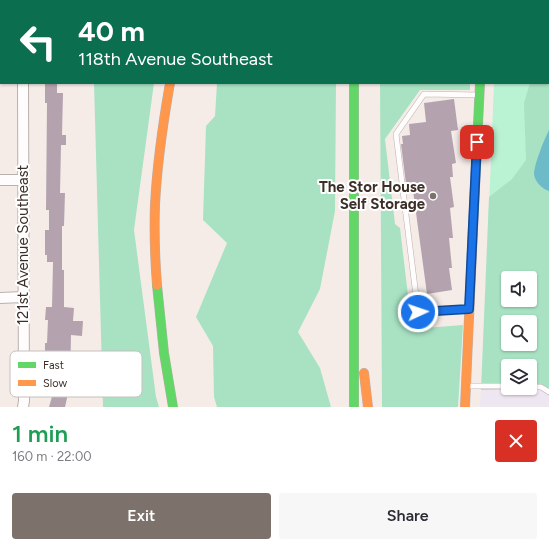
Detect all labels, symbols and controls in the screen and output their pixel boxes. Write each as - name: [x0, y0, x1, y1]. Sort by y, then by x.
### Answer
- text: 40 m: [78, 14, 145, 48]
- icon: left: [12, 16, 64, 68]
- text: 118th Avenue Southeast: [78, 48, 273, 70]
- pin: [460, 125, 494, 159]
- icon: arrive: [466, 131, 488, 153]
- street label: 121st Avenue Southeast: [14, 164, 32, 325]
- place label: The Stor House Self Storage: [319, 178, 426, 213]
- marker: The Stor House Self Storage: [428, 191, 438, 201]
- map controls: [501, 271, 537, 395]
- button: sound: [501, 271, 537, 307]
- position arrow: [397, 291, 439, 333]
- button: search: [501, 315, 537, 351]
- legend: [10, 351, 142, 397]
- text: Fast: [43, 359, 64, 372]
- button: layers: [501, 359, 537, 395]
- text: Slow: [43, 377, 67, 390]
- text: 1 min: [12, 419, 68, 448]
- button: close: [495, 420, 537, 462]
- text: 160 m · 22:00: [12, 449, 92, 464]
- button: Exit: [12, 493, 271, 539]
- button: Share: [279, 493, 537, 539]

